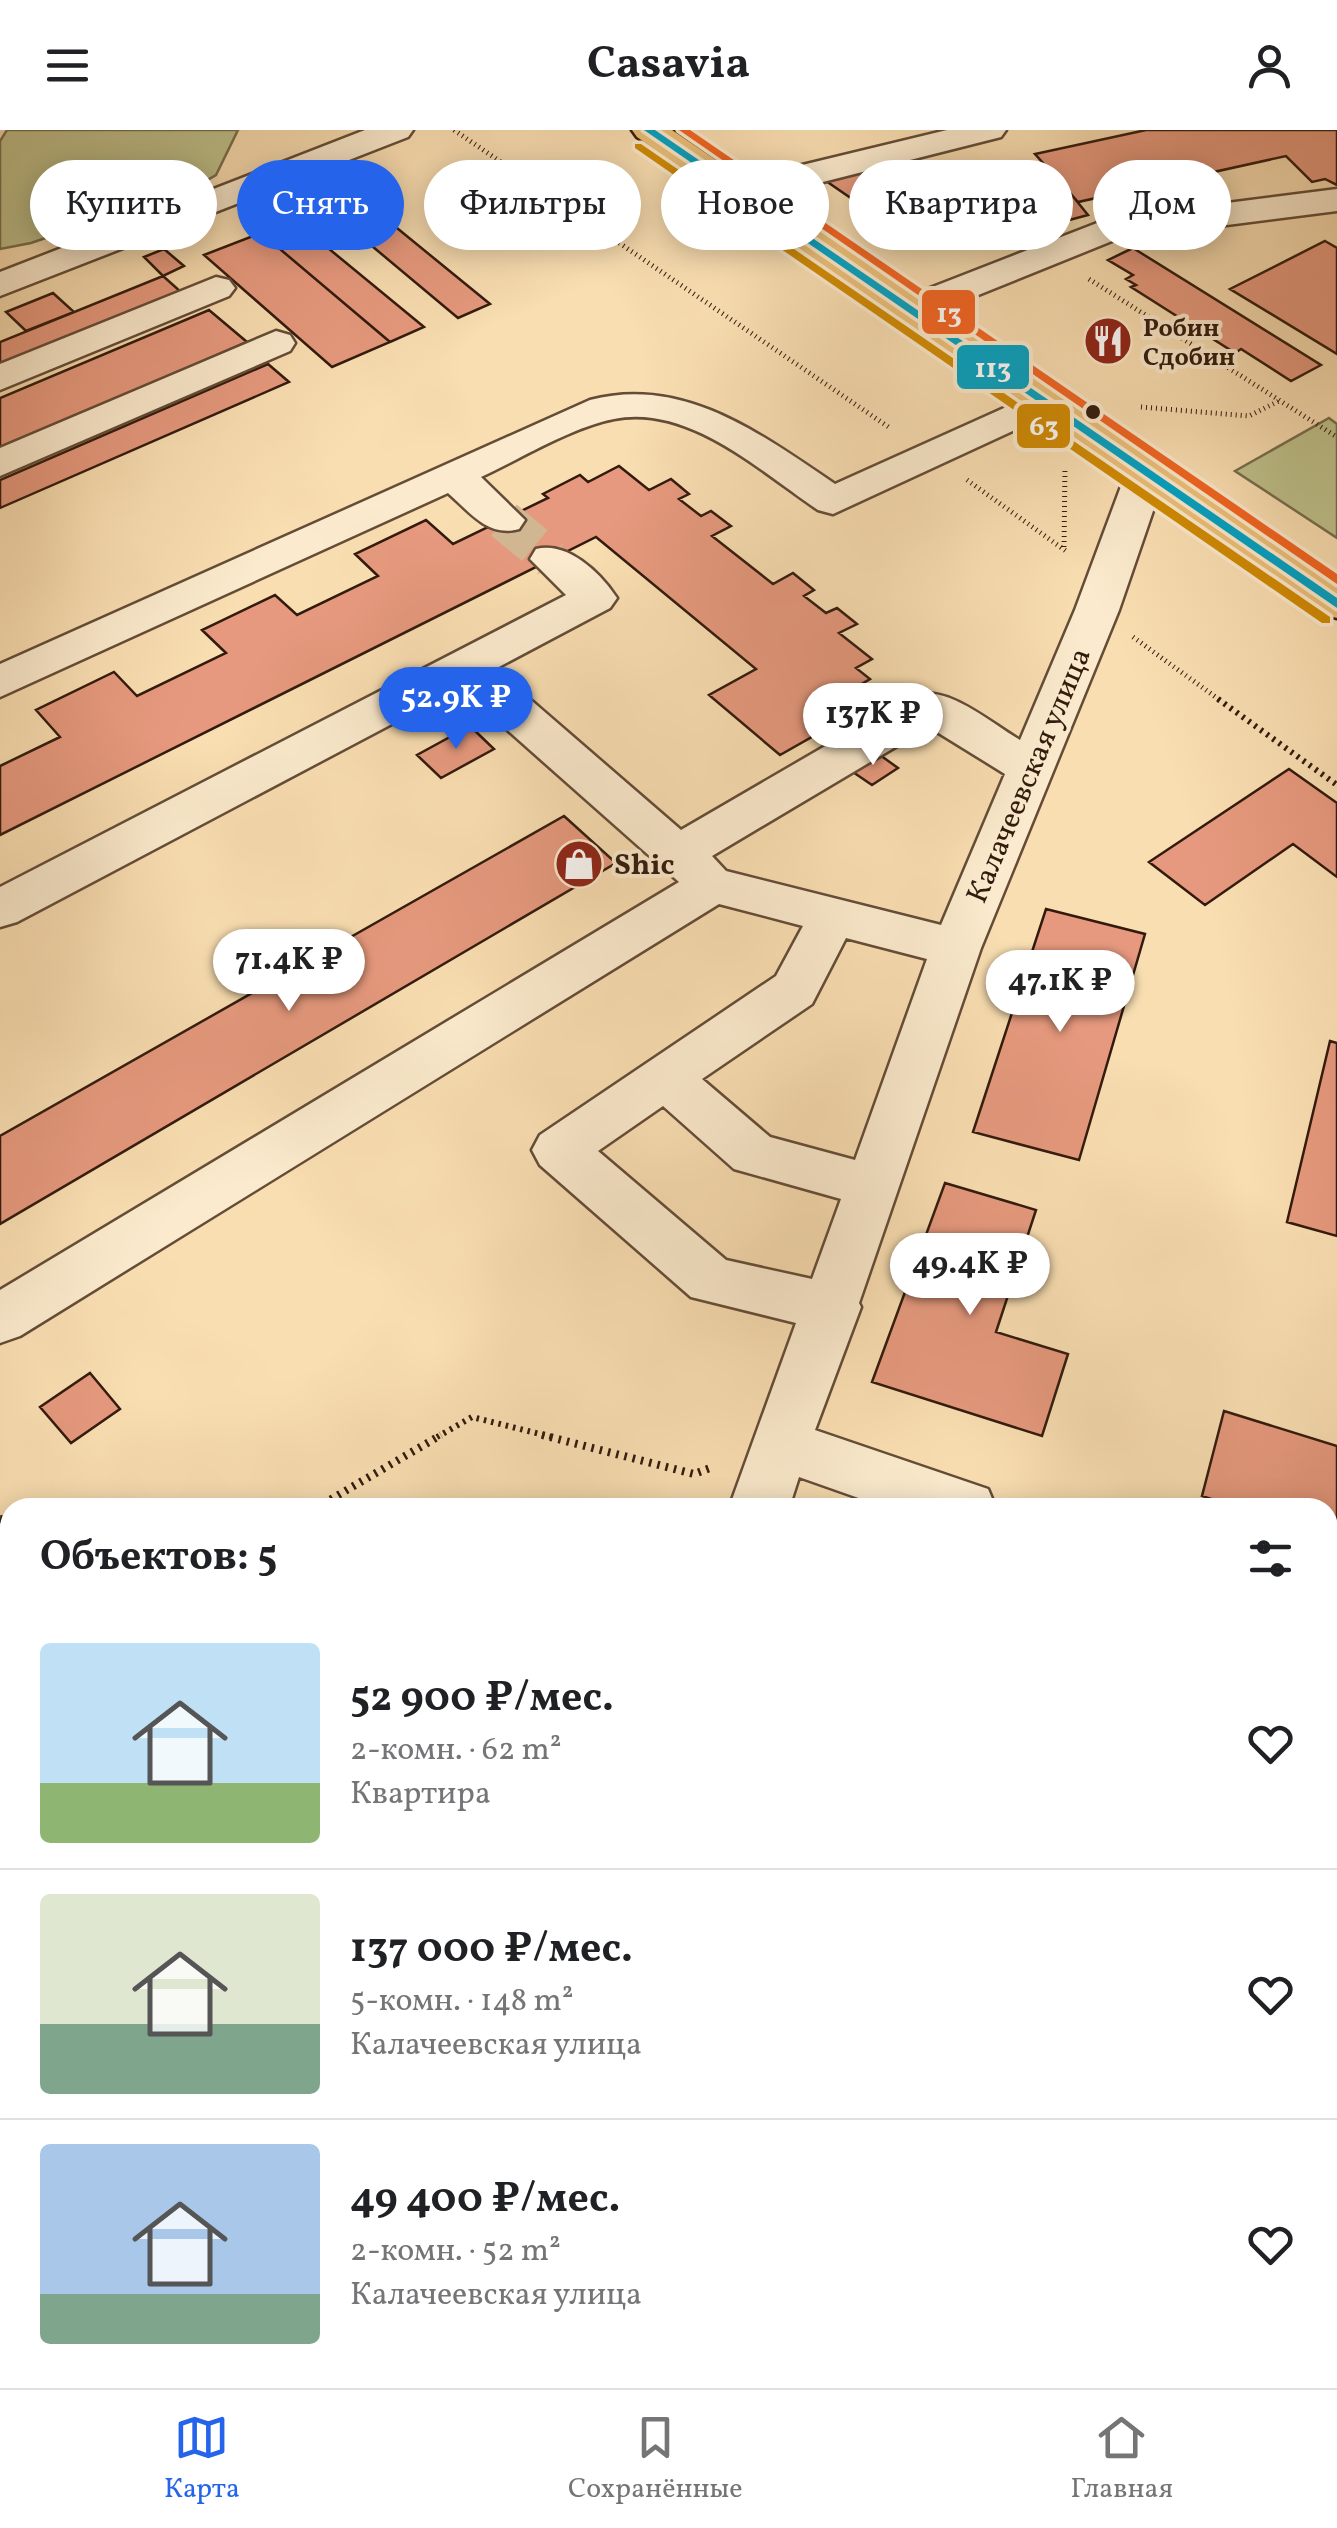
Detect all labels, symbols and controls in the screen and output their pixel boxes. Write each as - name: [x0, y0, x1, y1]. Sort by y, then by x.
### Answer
- text: Casavia: [587, 34, 750, 97]
- icon: menu: [40, 38, 95, 93]
- icon: person: [1242, 38, 1297, 93]
- chip: Купить: [30, 160, 217, 250]
- chip: Снять: [237, 160, 404, 250]
- chip: Фильтры: [424, 160, 641, 250]
- chip: Новое: [661, 160, 829, 250]
- chip: Квартира: [849, 160, 1073, 250]
- chip: Дом: [1093, 160, 1231, 250]
- line badge: 13: [920, 288, 977, 336]
- text: 13: [936, 295, 962, 334]
- place label: Робин Сдобин: [1143, 312, 1235, 376]
- restaurant icon: Робин Сдобин: [1082, 315, 1134, 367]
- line badge: 113: [955, 343, 1031, 391]
- text: 113: [975, 350, 1011, 389]
- line badge: 63: [1015, 402, 1072, 450]
- unlabelled marker: [1083, 402, 1103, 422]
- text: 63: [1029, 408, 1059, 447]
- street label: Калачеевская улица: [957, 642, 1103, 910]
- pin: 52.9K ₽: [364, 667, 548, 752]
- text: 52.9K ₽: [401, 677, 511, 721]
- pin: 137K ₽: [792, 683, 954, 768]
- text: 137K ₽: [825, 693, 921, 737]
- shop icon: Shic: [553, 838, 605, 890]
- place label: Shic: [614, 845, 674, 887]
- pin: 71.4K ₽: [197, 929, 381, 1014]
- text: 71.4K ₽: [235, 939, 343, 983]
- pin: 47.1K ₽: [968, 950, 1152, 1035]
- text: 47.1K ₽: [1008, 960, 1112, 1004]
- pin: 49.4K ₽: [878, 1233, 1062, 1318]
- text: 49.4K ₽: [912, 1243, 1028, 1287]
- text: Объектов: 5: [40, 1529, 277, 1588]
- icon: filters: [1243, 1531, 1298, 1586]
- text: 52 900 ₽/мес.: [350, 1670, 614, 1729]
- icon: home: [120, 1683, 240, 1803]
- icon: heart: [1243, 1716, 1298, 1771]
- text: 2-комн. · 62 m²: [350, 1729, 562, 1773]
- text: Квартира: [350, 1773, 491, 1817]
- text: 137 000 ₽/мес.: [350, 1921, 633, 1980]
- icon: home: [120, 1934, 240, 2054]
- icon: heart: [1243, 1967, 1298, 2022]
- text: 5-комн. · 148 m²: [350, 1980, 574, 2024]
- text: Калачеевская улица: [350, 2024, 642, 2068]
- text: 49 400 ₽/мес.: [350, 2171, 620, 2230]
- icon: home: [120, 2184, 240, 2304]
- icon: heart: [1243, 2217, 1298, 2272]
- text: 2-комн. · 52 m²: [350, 2230, 561, 2274]
- text: Калачеевская улица: [350, 2274, 642, 2318]
- tab: Карта: [164, 2410, 240, 2509]
- tab: Сохранённые: [568, 2410, 743, 2509]
- tab: Главная: [1071, 2410, 1173, 2509]

